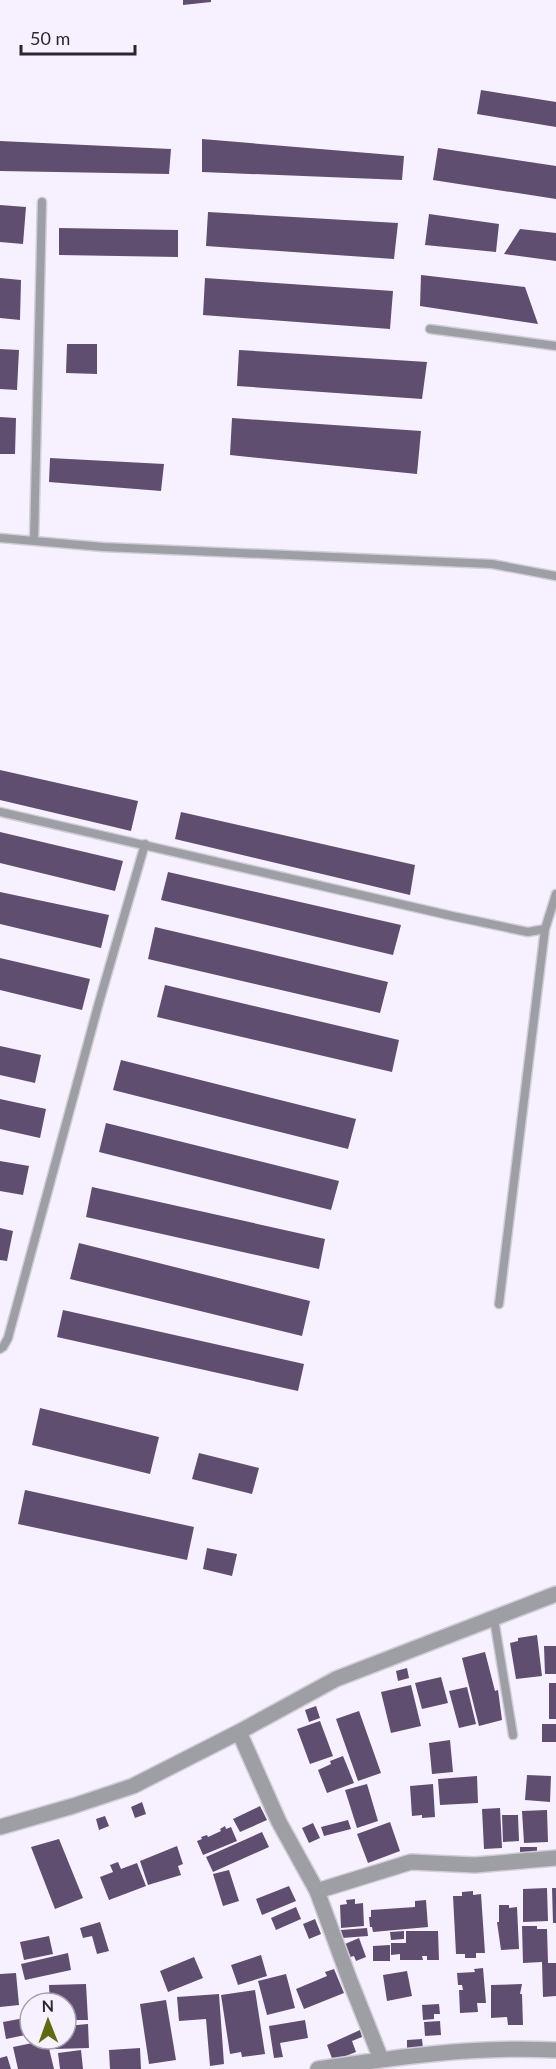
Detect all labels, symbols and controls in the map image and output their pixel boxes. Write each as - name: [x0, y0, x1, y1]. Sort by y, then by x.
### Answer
- scale bar: [21, 18, 135, 56]
- text: 50 m: [30, 27, 70, 49]
- north arrow: [18, 1991, 78, 2051]
- text: N: [41, 1996, 54, 2015]

